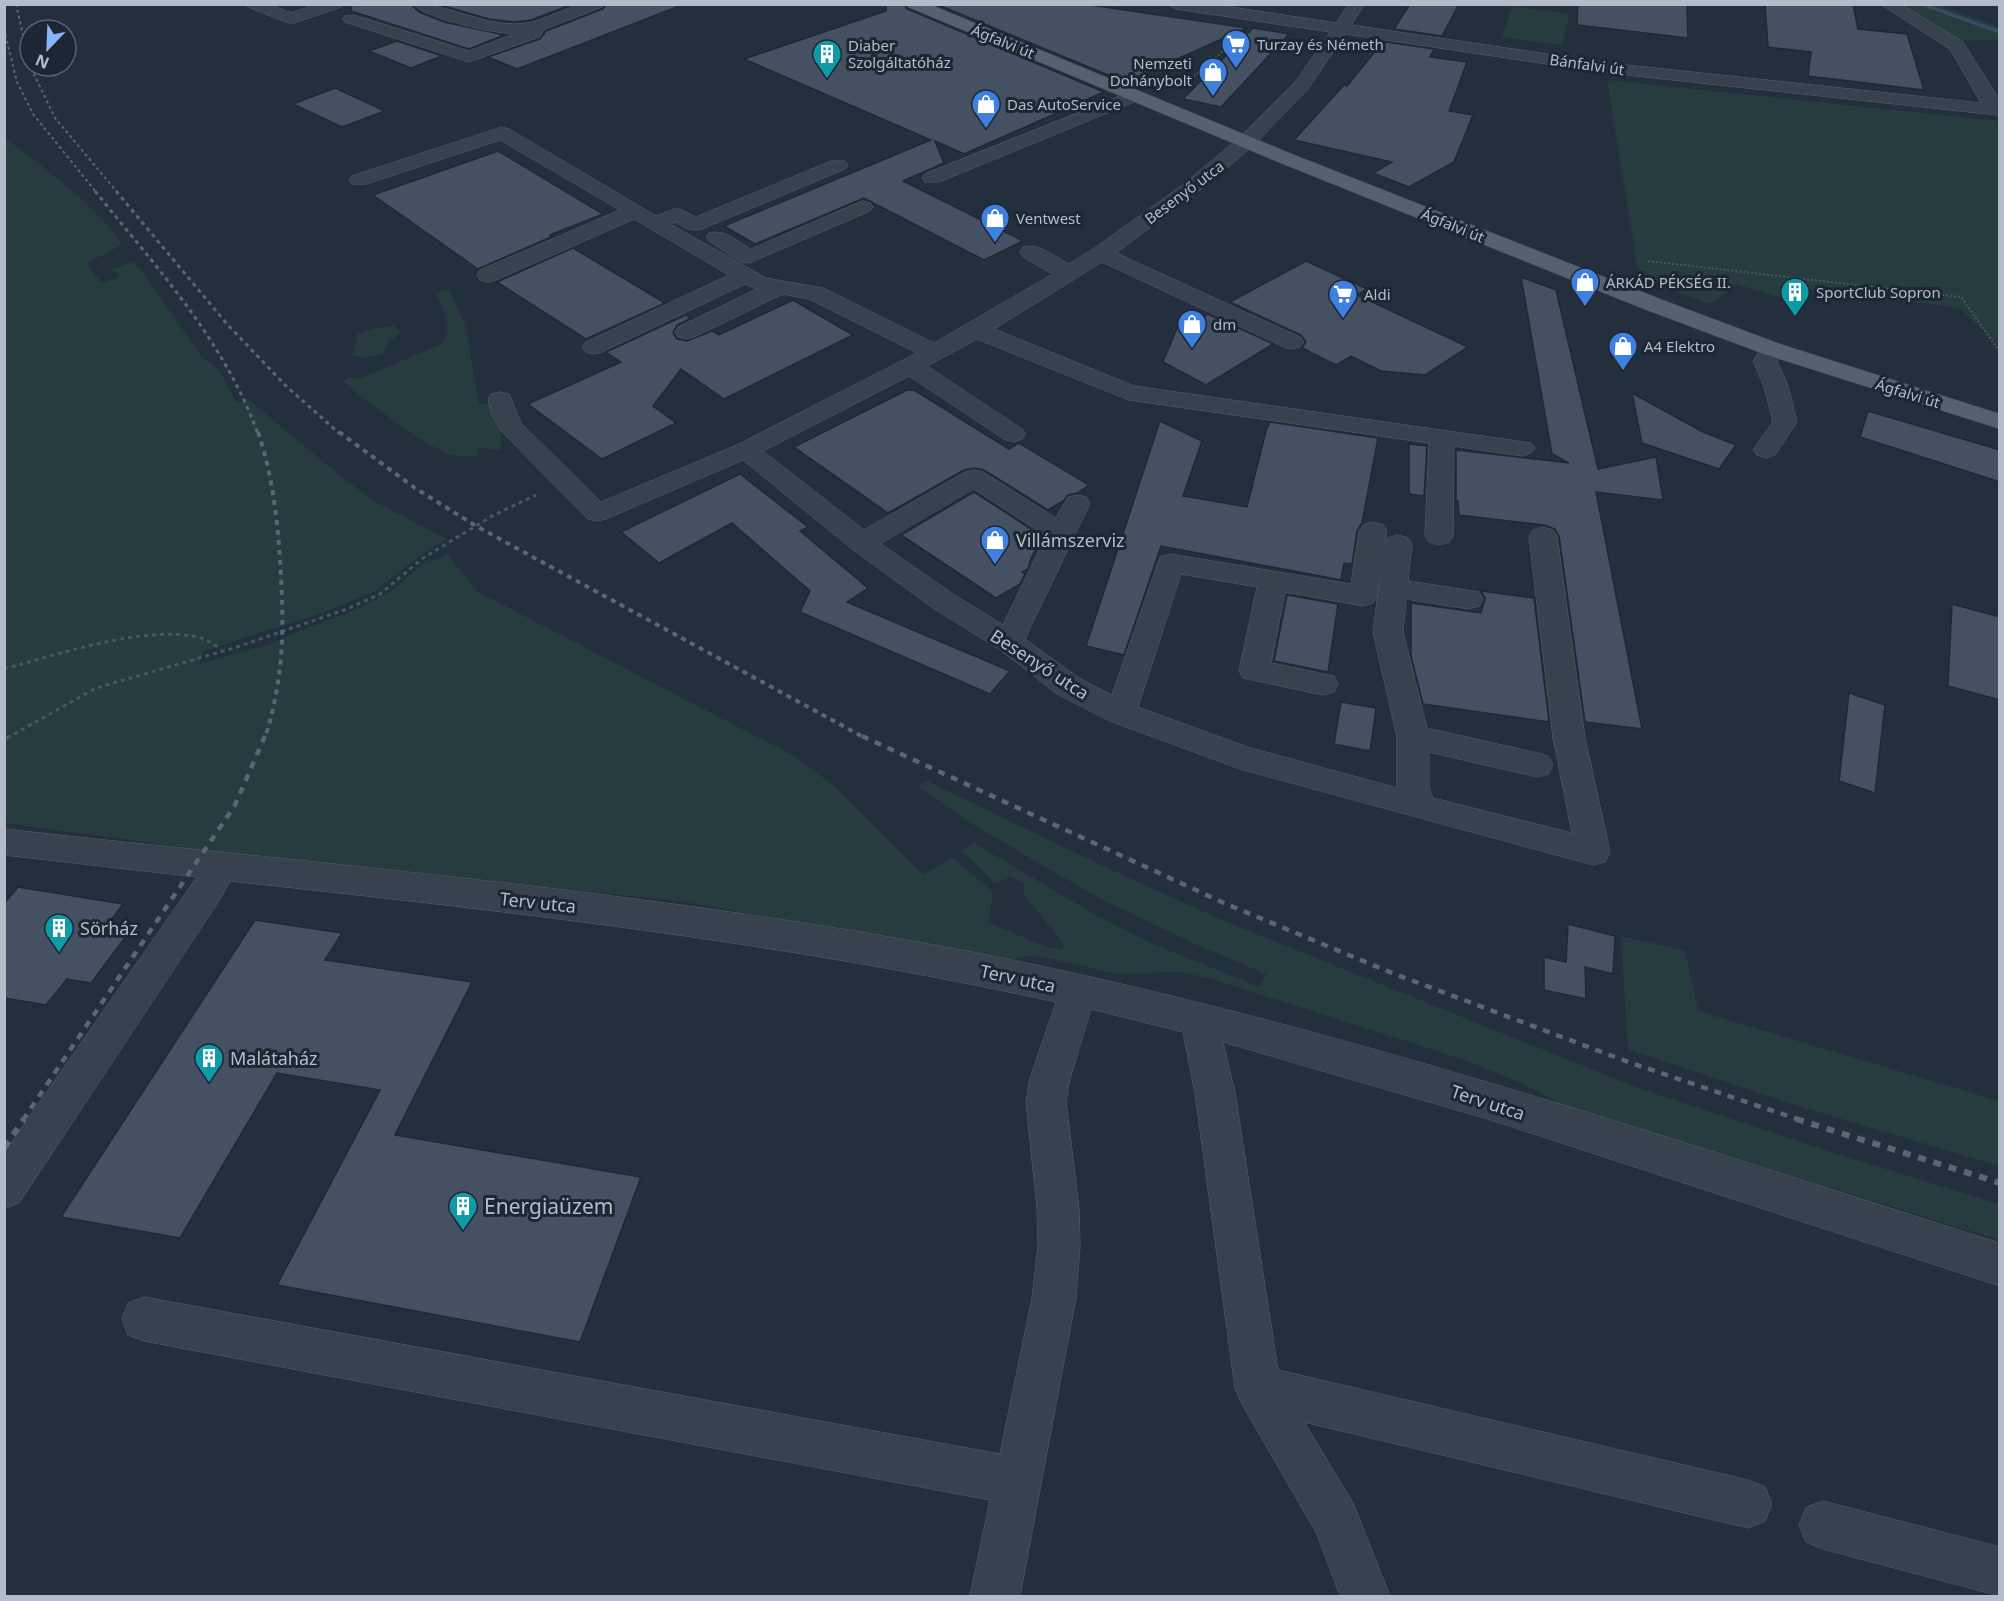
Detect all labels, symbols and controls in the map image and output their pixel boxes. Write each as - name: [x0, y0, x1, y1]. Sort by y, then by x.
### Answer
- north arrow: [18, 18, 78, 78]
- street label: Ágfalvi út: [968, 19, 1038, 63]
- supermarket icon: Turzay és Németh: [1220, 28, 1252, 70]
- place label: Turzay és Németh: [1257, 34, 1384, 54]
- place label: Diaber Szolgáltatóház: [848, 35, 951, 72]
- building icon: Diaber Szolgáltatóház: [811, 38, 843, 80]
- text: N: [32, 49, 52, 74]
- street label: Bánfalvi út: [1548, 49, 1626, 79]
- place label: Nemzeti Dohánybolt: [1110, 53, 1193, 90]
- shop icon: Nemzeti Dohánybolt: [1197, 56, 1229, 98]
- shop icon: Das AutoService: [970, 88, 1002, 130]
- place label: Das AutoService: [1007, 94, 1121, 114]
- street label: Besenyő utca: [1140, 156, 1228, 228]
- shop icon: Ventwest: [979, 202, 1011, 244]
- street label: Ágfalvi út: [1418, 203, 1488, 247]
- place label: Ventwest: [1016, 208, 1081, 228]
- shop icon: ÁRKÁD PÉKSÉG II.: [1569, 266, 1601, 308]
- place label: ÁRKÁD PÉKSÉG II.: [1606, 272, 1731, 292]
- building icon: SportClub Sopron: [1779, 276, 1811, 318]
- supermarket icon: Aldi: [1327, 278, 1359, 320]
- place label: SportClub Sopron: [1816, 282, 1941, 302]
- place label: Aldi: [1364, 284, 1391, 304]
- shop icon: dm: [1176, 308, 1208, 350]
- place label: dm: [1213, 314, 1236, 334]
- shop icon: A4 Elektro: [1607, 330, 1639, 372]
- place label: A4 Elektro: [1644, 336, 1715, 356]
- street label: Ágfalvi út: [1873, 374, 1943, 412]
- shop icon: Villámszerviz: [979, 524, 1011, 566]
- place label: Villámszerviz: [1016, 528, 1125, 552]
- street label: Besenyő utca: [986, 623, 1094, 705]
- street label: Terv utca: [499, 886, 577, 918]
- building icon: Sörház: [43, 912, 75, 954]
- place label: Sörház: [80, 916, 138, 940]
- street label: Terv utca: [978, 958, 1058, 998]
- building icon: Malátaház: [193, 1042, 225, 1084]
- place label: Malátaház: [230, 1046, 317, 1070]
- street label: Terv utca: [1448, 1079, 1528, 1125]
- building icon: Energiaüzem: [447, 1190, 479, 1232]
- place label: Energiaüzem: [484, 1192, 613, 1220]

